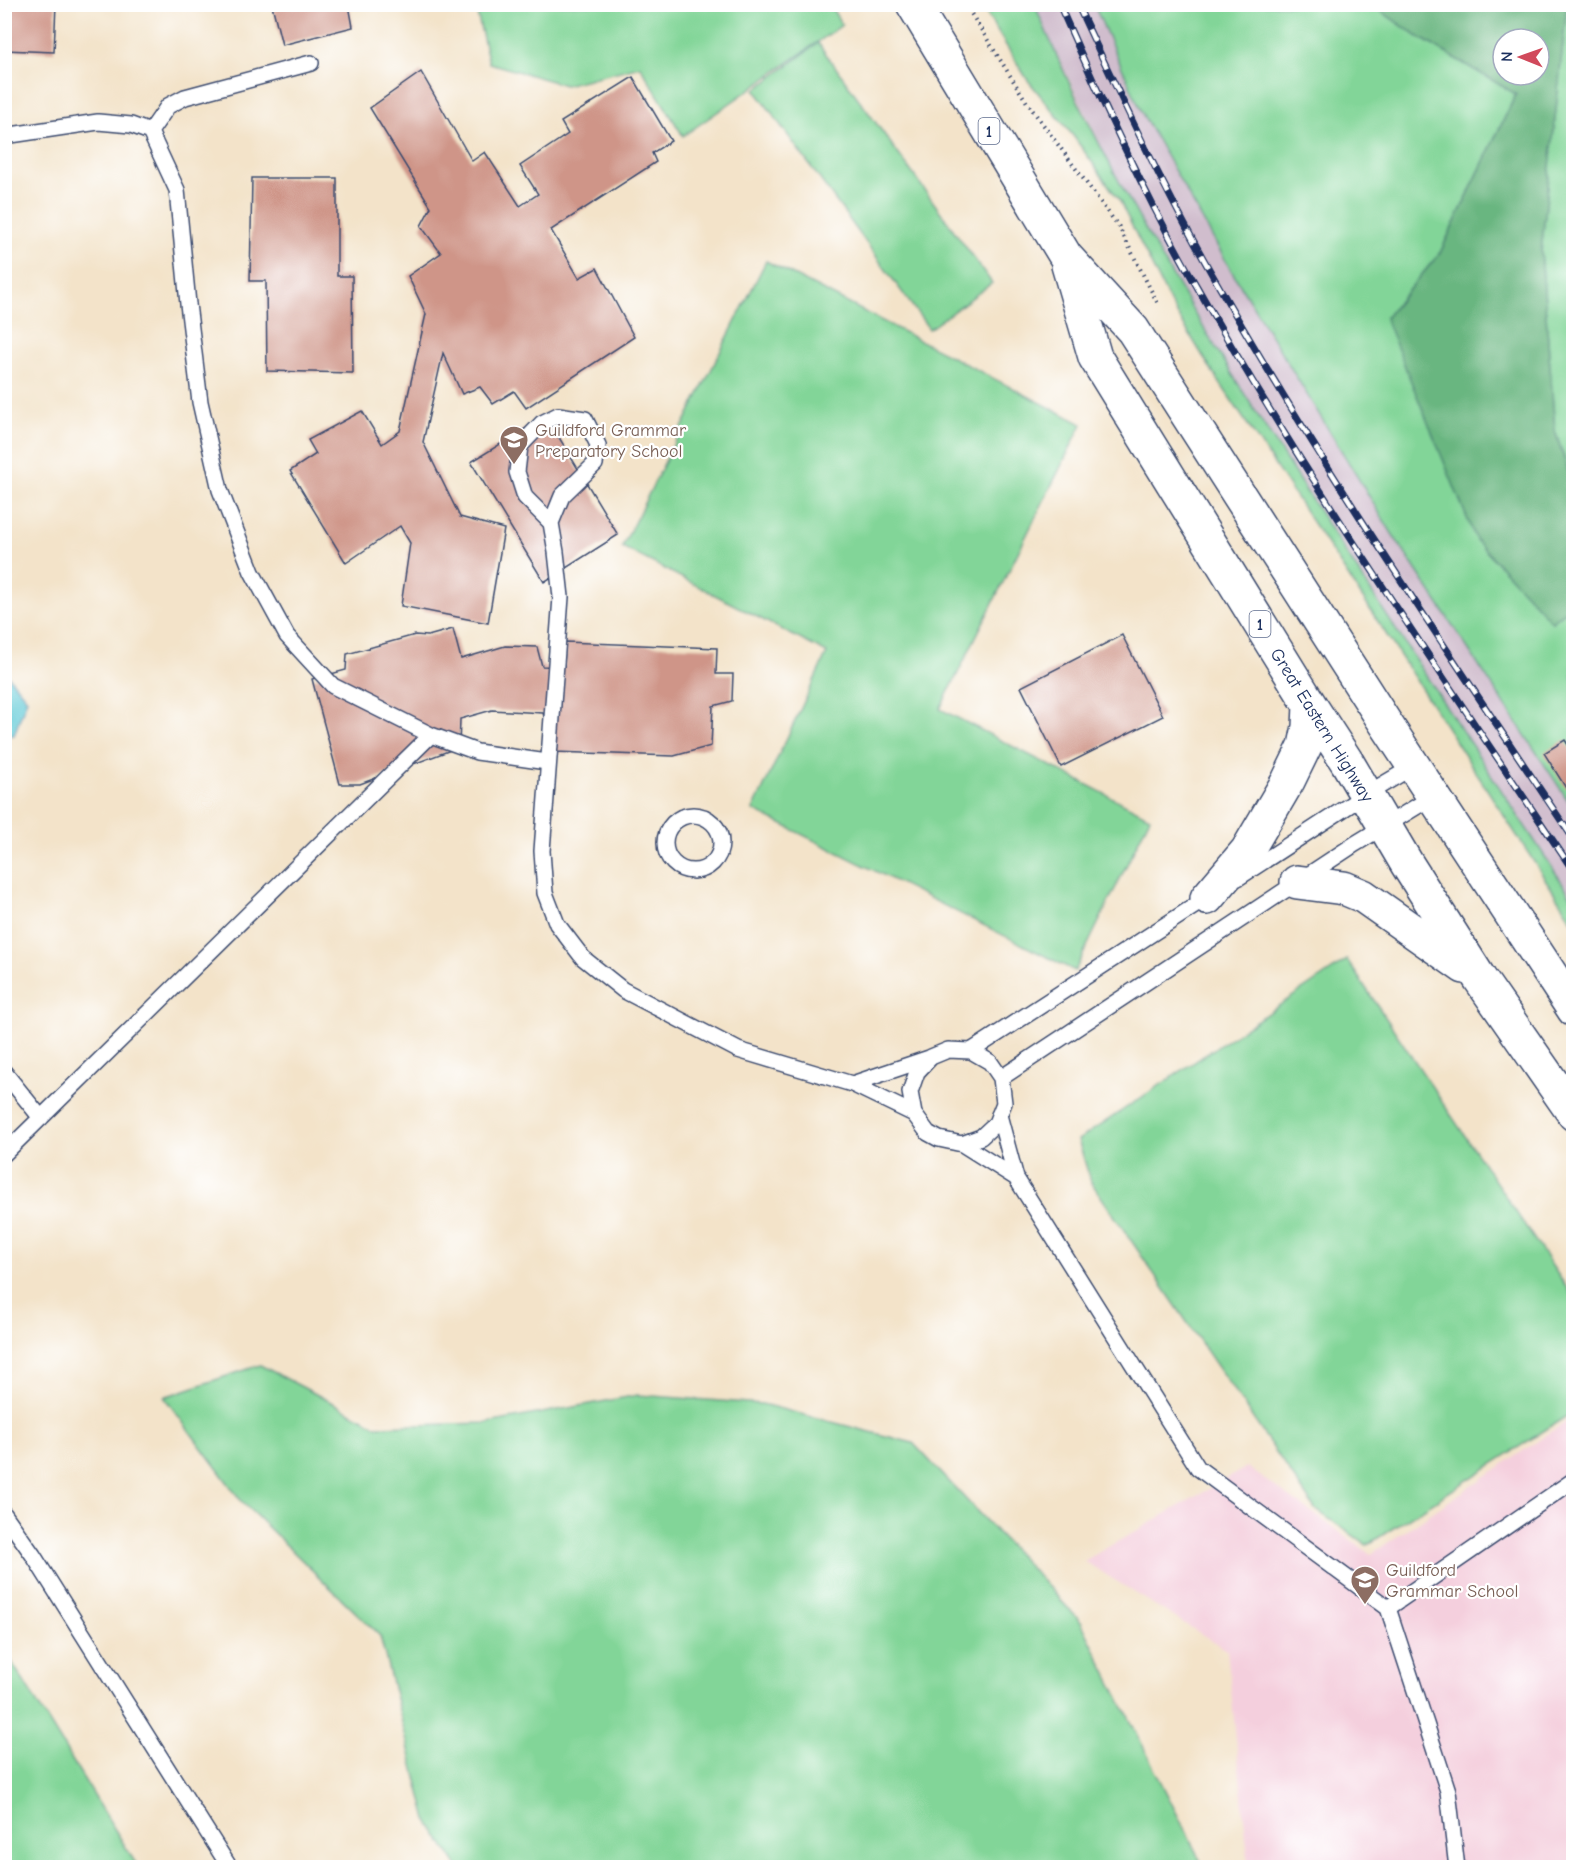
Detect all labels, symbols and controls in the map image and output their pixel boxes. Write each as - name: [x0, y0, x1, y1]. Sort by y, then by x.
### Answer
- north arrow: [1491, 27, 1551, 87]
- text: N: [1498, 51, 1516, 62]
- road number: 1: [978, 118, 1000, 144]
- place label: Guildford Grammar Preparatory School: [535, 420, 687, 462]
- school or university icon: Guildford Grammar Preparatory School: [498, 424, 530, 466]
- road number: 1: [1250, 611, 1270, 637]
- street label: Great Eastern Highway: [1266, 644, 1378, 807]
- place label: Guildford Grammar School: [1386, 1560, 1518, 1602]
- school or university icon: Guildford Grammar School: [1349, 1564, 1381, 1606]

